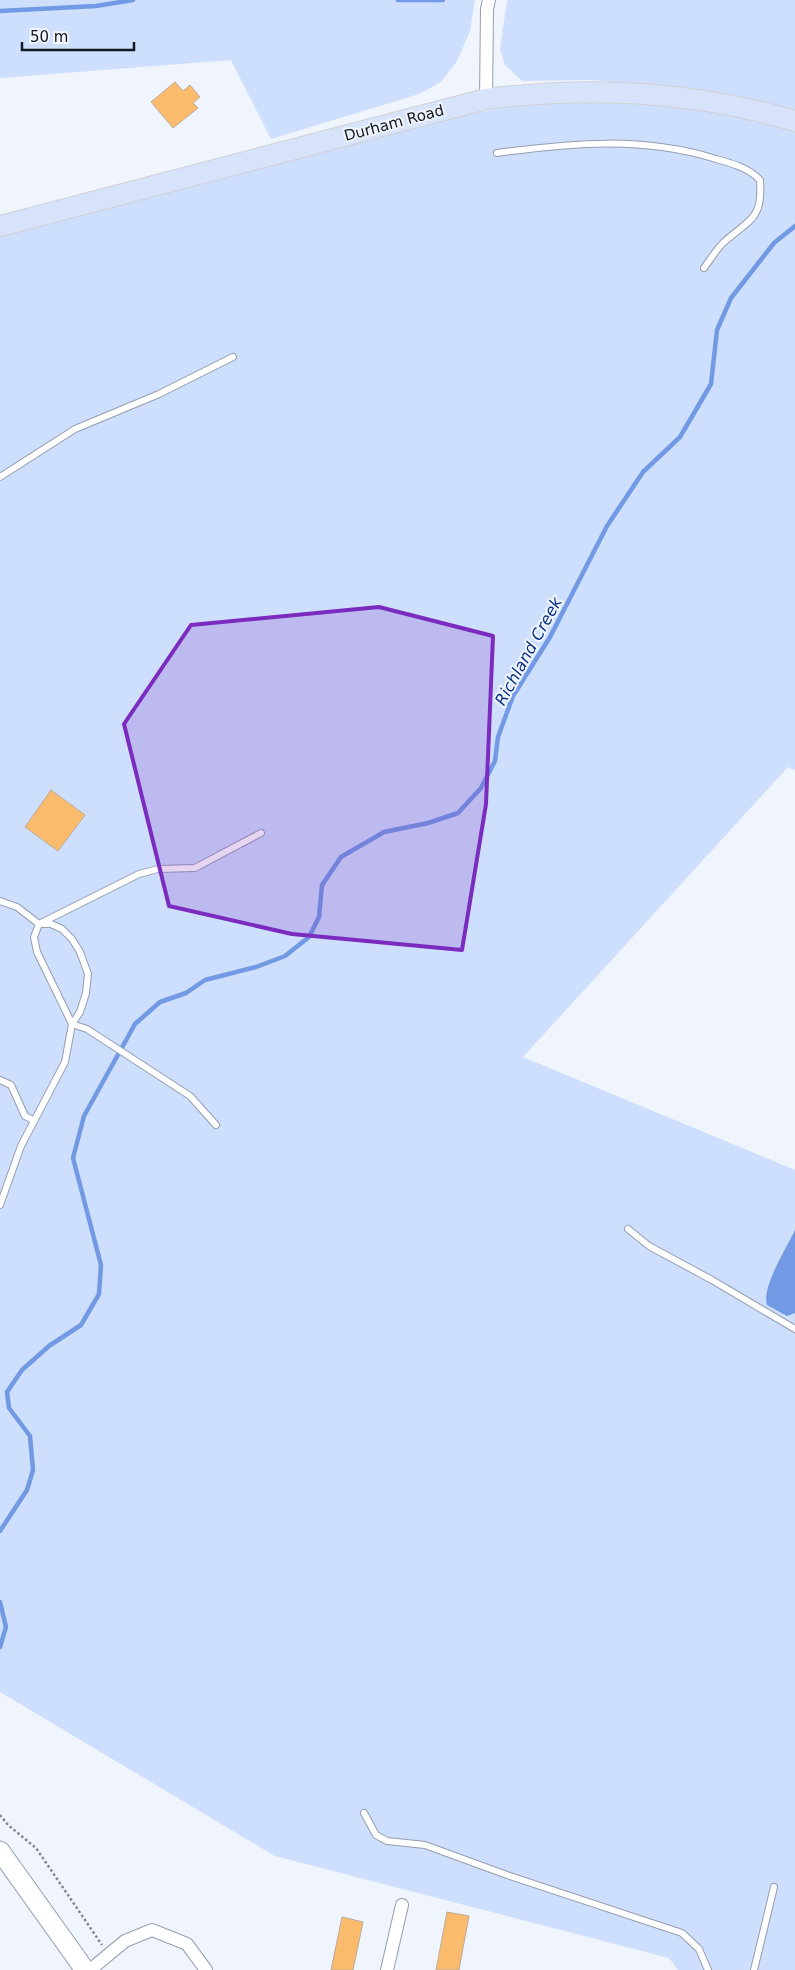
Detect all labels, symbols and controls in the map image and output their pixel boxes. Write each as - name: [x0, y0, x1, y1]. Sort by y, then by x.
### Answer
- scale bar: [22, 20, 135, 52]
- text: 50 m: [30, 28, 68, 46]
- street label: Durham Road: [342, 101, 446, 145]
- water label: Richland Creek: [491, 593, 566, 709]

